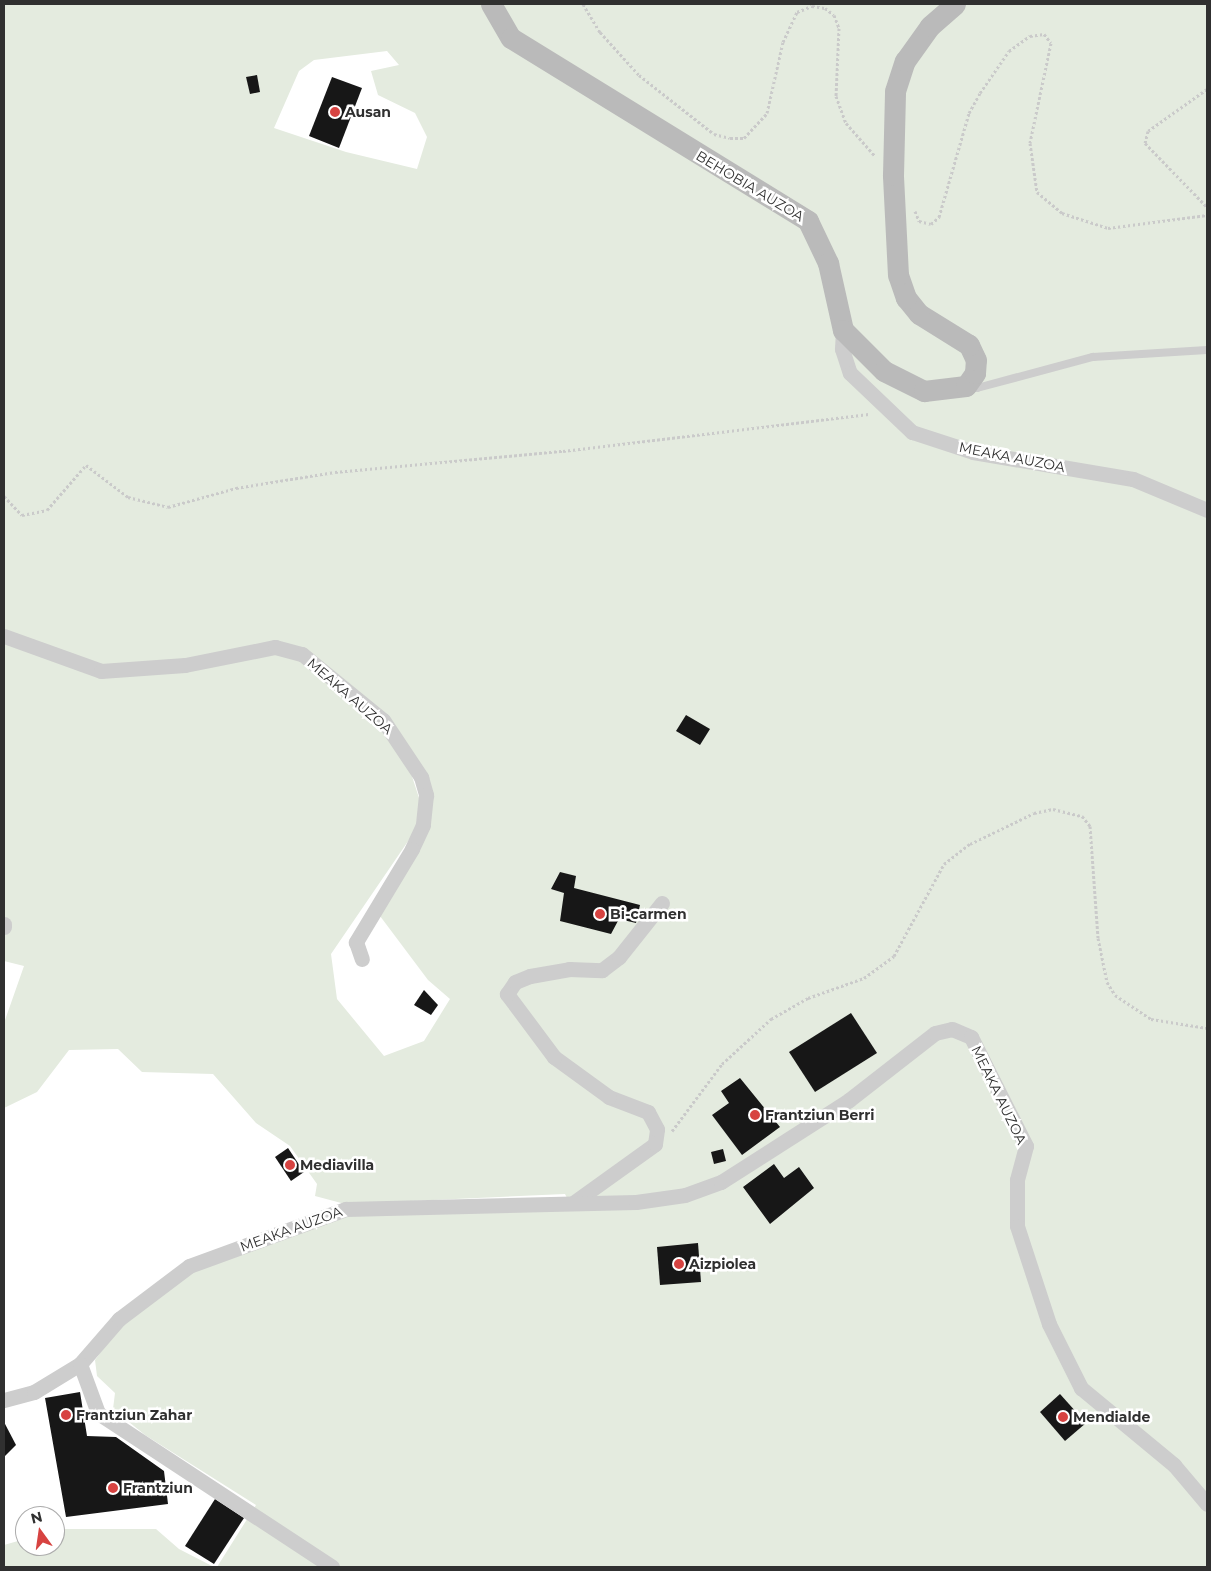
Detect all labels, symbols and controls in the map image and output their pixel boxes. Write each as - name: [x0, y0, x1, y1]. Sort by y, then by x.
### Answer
- place label: Ausan: [345, 104, 391, 120]
- marker: Ausan: [329, 106, 341, 118]
- street label: BEHOBIA AUZOA: [693, 147, 807, 225]
- street label: MEAKA AUZOA: [958, 438, 1066, 476]
- street label: MEAKA AUZOA: [304, 654, 396, 738]
- place label: Bi-carmen: [610, 906, 687, 922]
- marker: Bi-carmen: [594, 908, 606, 920]
- street label: MEAKA AUZOA: [968, 1043, 1030, 1147]
- place label: Frantziun Berri: [765, 1107, 874, 1123]
- marker: Frantziun Berri: [749, 1109, 761, 1121]
- place label: Mediavilla: [300, 1157, 374, 1173]
- marker: Mediavilla: [284, 1159, 296, 1171]
- street label: MEAKA AUZOA: [238, 1203, 344, 1255]
- place label: Aizpiolea: [689, 1256, 756, 1272]
- marker: Aizpiolea: [673, 1258, 685, 1270]
- place label: Frantziun Zahar: [76, 1407, 192, 1423]
- marker: Frantziun Zahar: [60, 1409, 72, 1421]
- place label: Mendialde: [1073, 1409, 1150, 1425]
- marker: Mendialde: [1057, 1411, 1069, 1423]
- place label: Frantziun: [123, 1480, 193, 1496]
- marker: Frantziun: [107, 1482, 119, 1494]
- north arrow: [15, 1506, 65, 1556]
- text: N: [29, 1507, 44, 1528]

